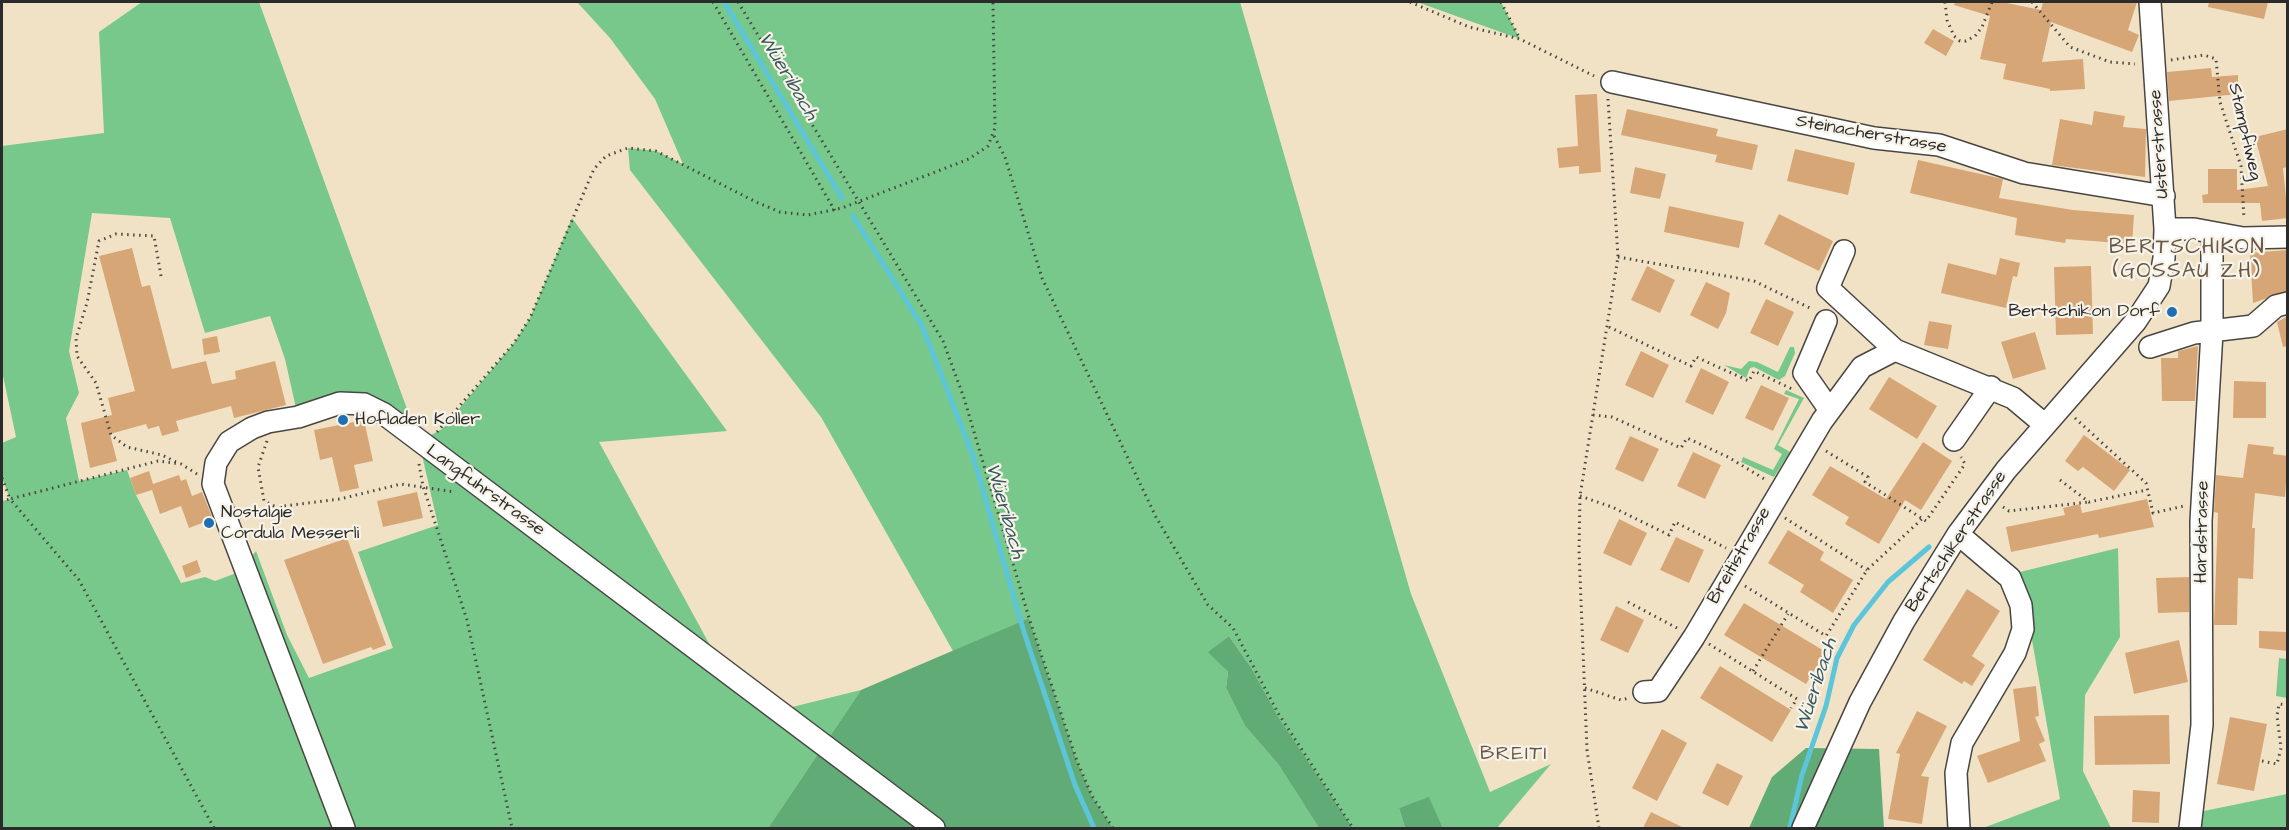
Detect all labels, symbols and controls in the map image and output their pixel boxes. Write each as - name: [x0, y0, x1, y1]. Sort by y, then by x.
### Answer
- water label: Wüeribach: [752, 29, 822, 125]
- street label: Stampfiweg: [2222, 81, 2266, 183]
- street label: Usterstrasse: [2145, 89, 2175, 199]
- street label: Steinacherstrasse: [1794, 111, 1948, 159]
- district label: BERTSCHIKON (GOSSAU ZH): [2109, 236, 2265, 286]
- place label: Bertschikon Dorf: [2008, 301, 2160, 323]
- marker: Bertschikon Dorf: [2165, 305, 2179, 319]
- place label: Hofladen Koller: [355, 409, 480, 431]
- marker: Hofladen Koller: [336, 413, 350, 427]
- street label: Langfuhrstrasse: [421, 441, 549, 541]
- water label: Wüeribach: [979, 461, 1029, 561]
- street label: Bertschikerstrasse: [1902, 467, 2012, 617]
- street label: Hardstrasse: [2191, 481, 2215, 583]
- place label: Nostalgie Cordula Messerli: [221, 502, 359, 544]
- street label: Breitistrasse: [1704, 504, 1776, 608]
- marker: Nostalgie Cordula Messerli: [202, 516, 216, 530]
- water label: Wüeribach: [1790, 636, 1844, 736]
- district label: BREITI: [1480, 743, 1548, 767]

